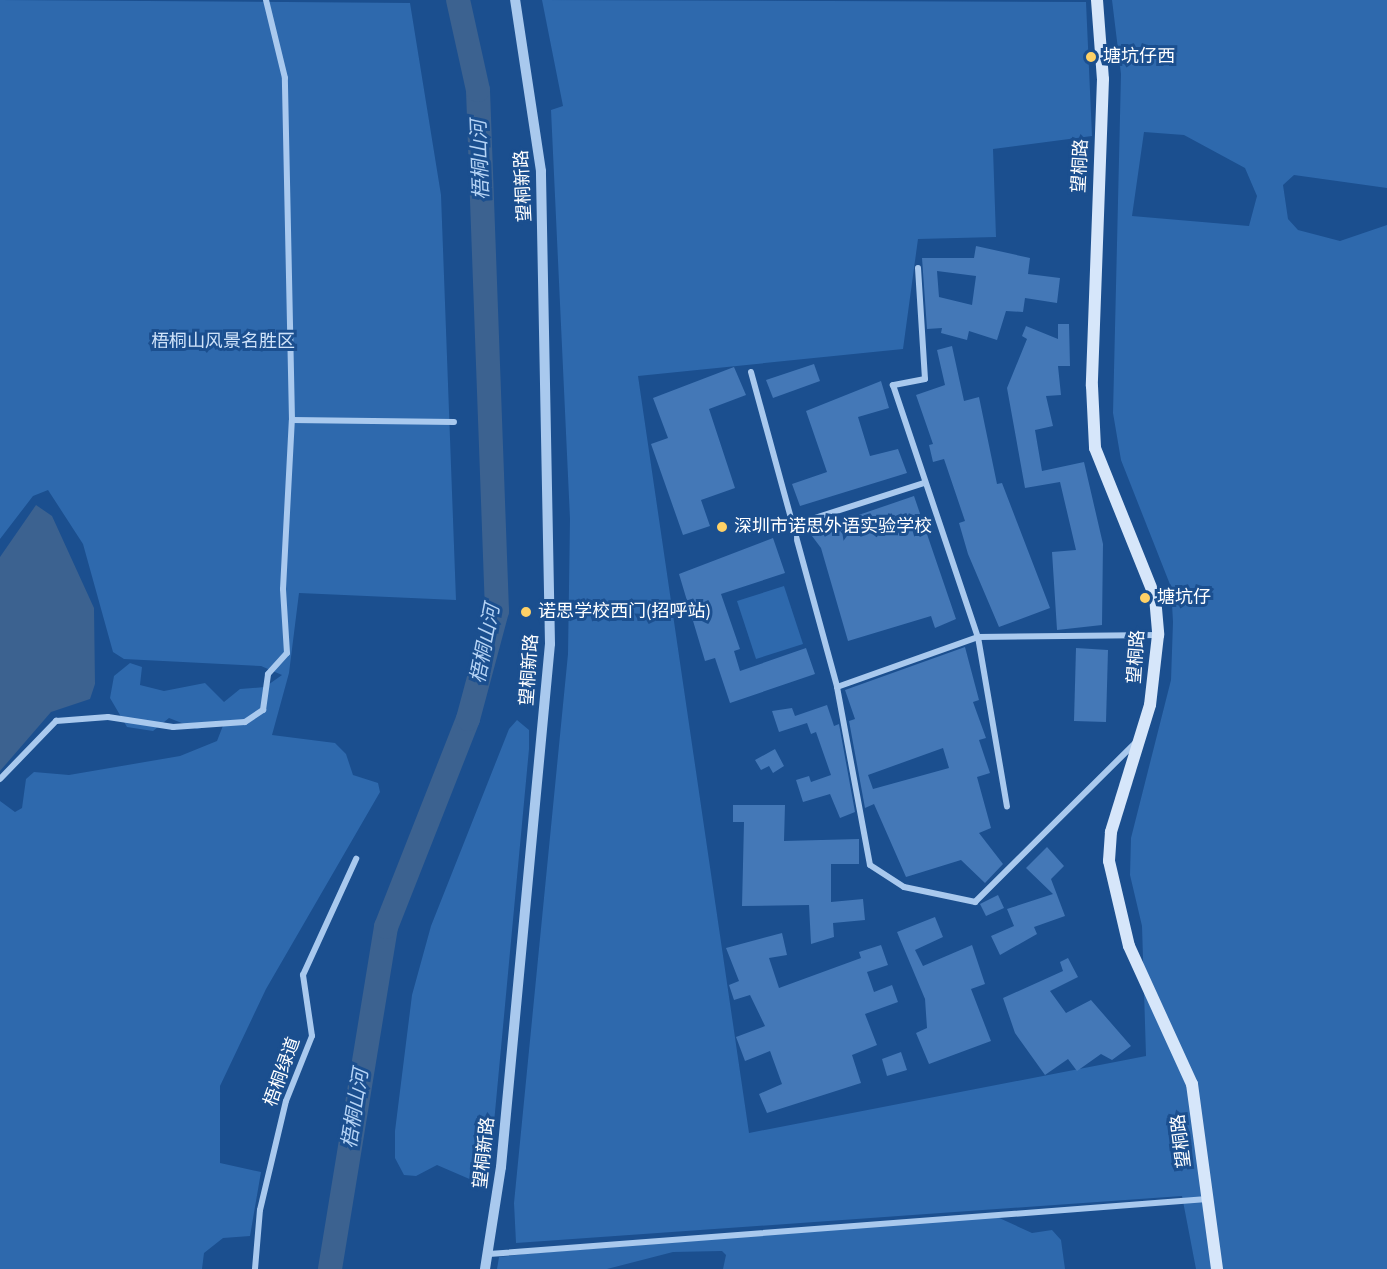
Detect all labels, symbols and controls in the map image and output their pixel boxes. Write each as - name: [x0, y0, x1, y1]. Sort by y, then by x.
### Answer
- place label: 塘坑仔西: [1103, 46, 1175, 68]
- marker: 塘坑仔西: [1084, 50, 1098, 64]
- water label: 梧桐山河: [468, 120, 494, 200]
- street label: 望桐路: [1069, 138, 1093, 194]
- street label: 望桐新路: [511, 149, 537, 223]
- park label: 梧桐山风景名胜区: [151, 331, 295, 353]
- place label: 深圳市诺思外语实验学校: [734, 516, 932, 538]
- marker: 深圳市诺思外语实验学校: [715, 520, 729, 534]
- place label: 塘坑仔: [1157, 587, 1211, 609]
- marker: 塘坑仔: [1138, 591, 1152, 605]
- place label: 诺思学校西门(招呼站): [538, 601, 711, 623]
- water label: 梧桐山河: [467, 602, 505, 686]
- marker: 诺思学校西门(招呼站): [519, 605, 533, 619]
- street label: 望桐路: [1124, 629, 1150, 685]
- street label: 望桐新路: [517, 633, 543, 707]
- street label: 梧桐绿道: [261, 1034, 305, 1110]
- water label: 梧桐山河: [338, 1068, 374, 1150]
- street label: 望桐路: [1168, 1113, 1196, 1169]
- street label: 望桐新路: [470, 1116, 500, 1190]

